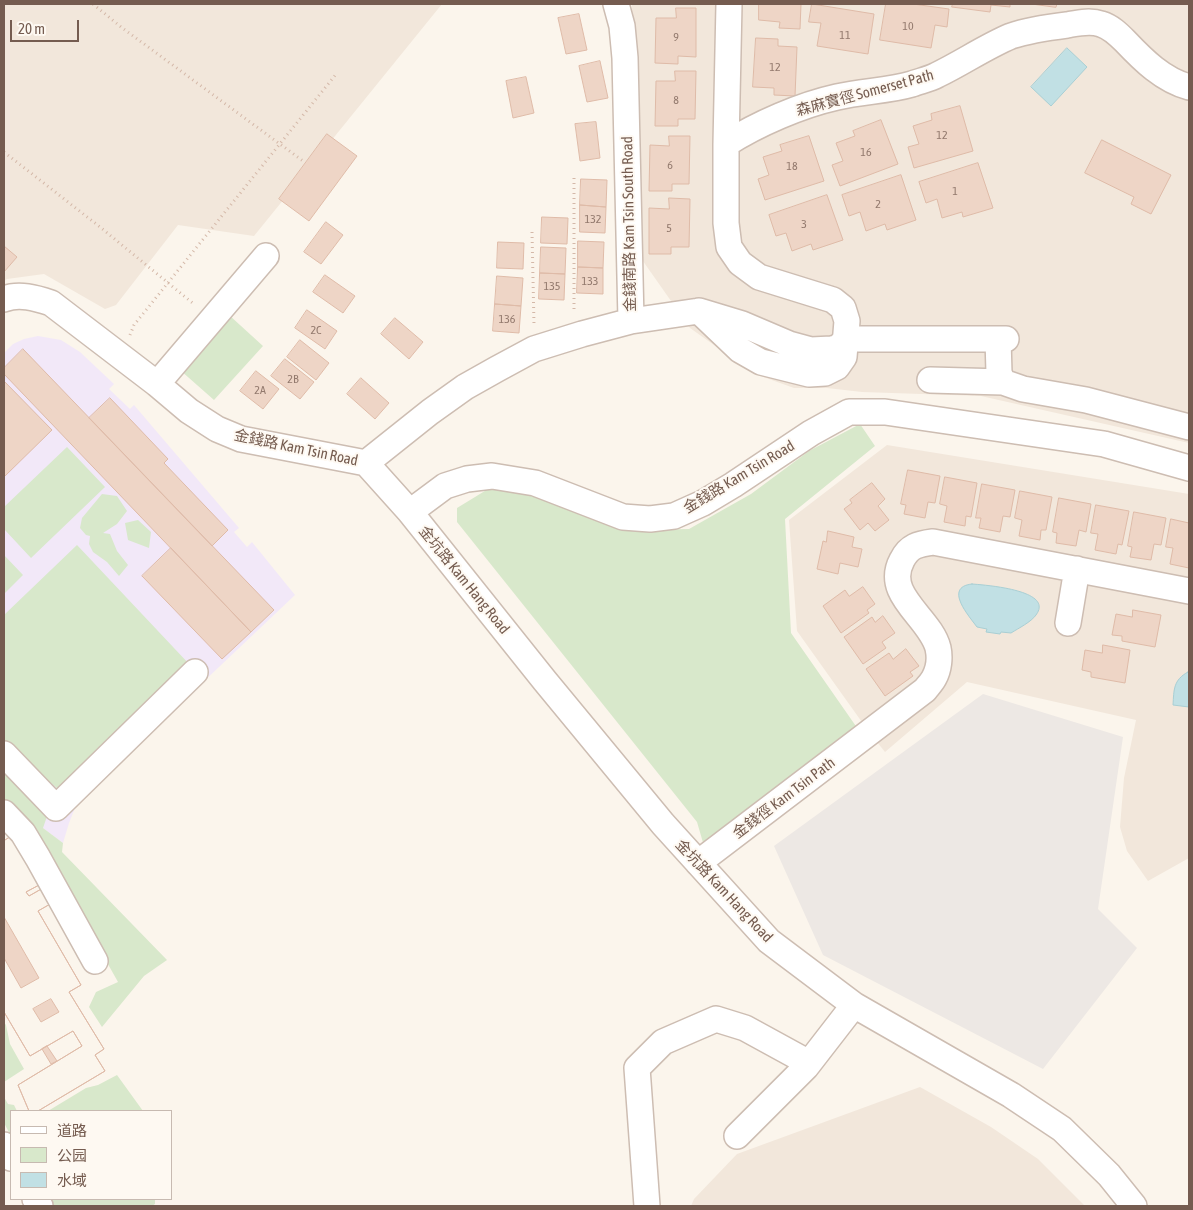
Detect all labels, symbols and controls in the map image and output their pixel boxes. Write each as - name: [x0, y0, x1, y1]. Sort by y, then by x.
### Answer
- scale bar: [12, 10, 81, 42]
- house number: 10: [902, 19, 914, 33]
- text: 20 m: [18, 20, 45, 37]
- house number: 11: [839, 28, 851, 42]
- house number: 9: [673, 30, 679, 44]
- house number: 12: [769, 60, 781, 74]
- street label: 森麻實徑 Somerset Path: [794, 66, 936, 120]
- house number: 8: [673, 93, 679, 107]
- house number: 12: [936, 128, 948, 142]
- street label: 金錢南路 Kam Tsin South Road: [618, 136, 640, 312]
- house number: 16: [860, 145, 872, 159]
- house number: 6: [667, 158, 673, 172]
- house number: 18: [786, 159, 798, 173]
- house number: 1: [952, 184, 958, 198]
- house number: 2: [875, 197, 881, 211]
- house number: 132: [585, 212, 601, 226]
- house number: 3: [801, 217, 807, 231]
- house number: 5: [666, 221, 672, 235]
- house number: 133: [582, 274, 598, 288]
- house number: 135: [544, 279, 560, 293]
- house number: 136: [499, 312, 515, 326]
- house number: 2C: [310, 323, 322, 337]
- house number: 2B: [287, 372, 299, 386]
- house number: 2A: [254, 383, 266, 397]
- street label: 金錢路 Kam Tsin Road: [232, 426, 360, 470]
- street label: 金錢路 Kam Tsin Road: [680, 437, 798, 517]
- street label: 金坑路 Kam Hang Road: [415, 522, 513, 638]
- street label: 金錢徑 Kam Tsin Path: [729, 754, 839, 842]
- street label: 金坑路 Kam Hang Road: [672, 836, 776, 946]
- legend: [10, 1110, 172, 1200]
- text: 道路: [57, 1122, 87, 1139]
- text: 公园: [57, 1147, 87, 1164]
- text: 水域: [57, 1172, 87, 1189]

